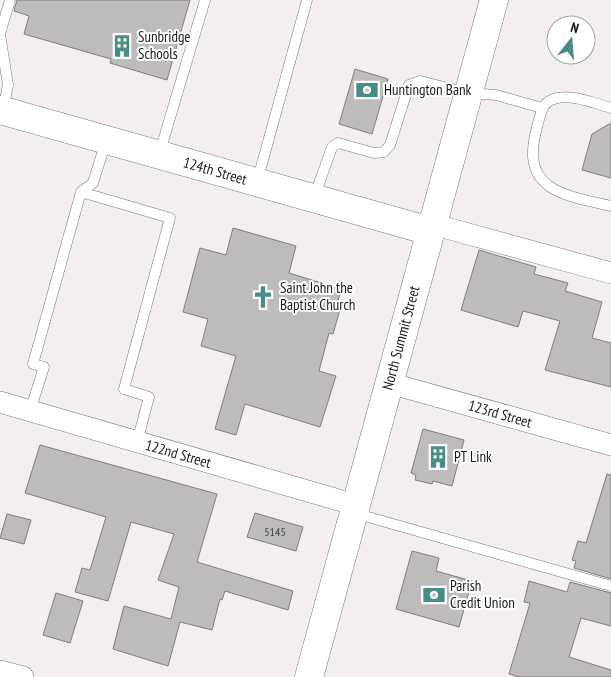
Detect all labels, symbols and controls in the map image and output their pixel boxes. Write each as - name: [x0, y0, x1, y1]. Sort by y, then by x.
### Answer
- north arrow: [546, 15, 596, 65]
- text: N: [569, 18, 581, 37]
- place label: Sunbridge Schools: [138, 27, 191, 63]
- building icon: Sunbridge Schools: [109, 33, 135, 59]
- bank icon: Huntington Bank: [354, 77, 380, 103]
- place label: Huntington Bank: [384, 80, 471, 99]
- street label: 124th Street: [181, 152, 249, 189]
- place label: Saint John the Baptist Church: [280, 278, 355, 314]
- church icon: Saint John the Baptist Church: [250, 284, 276, 310]
- street label: North Summit Street: [377, 284, 424, 392]
- street label: 123rd Street: [466, 395, 534, 432]
- street label: 122nd Street: [143, 435, 213, 472]
- building icon: PT Link: [425, 444, 451, 470]
- place label: PT Link: [454, 447, 492, 466]
- house number: 5145: [264, 524, 286, 539]
- place label: Parish Credit Union: [450, 576, 515, 612]
- bank icon: Parish Credit Union: [421, 582, 447, 608]

